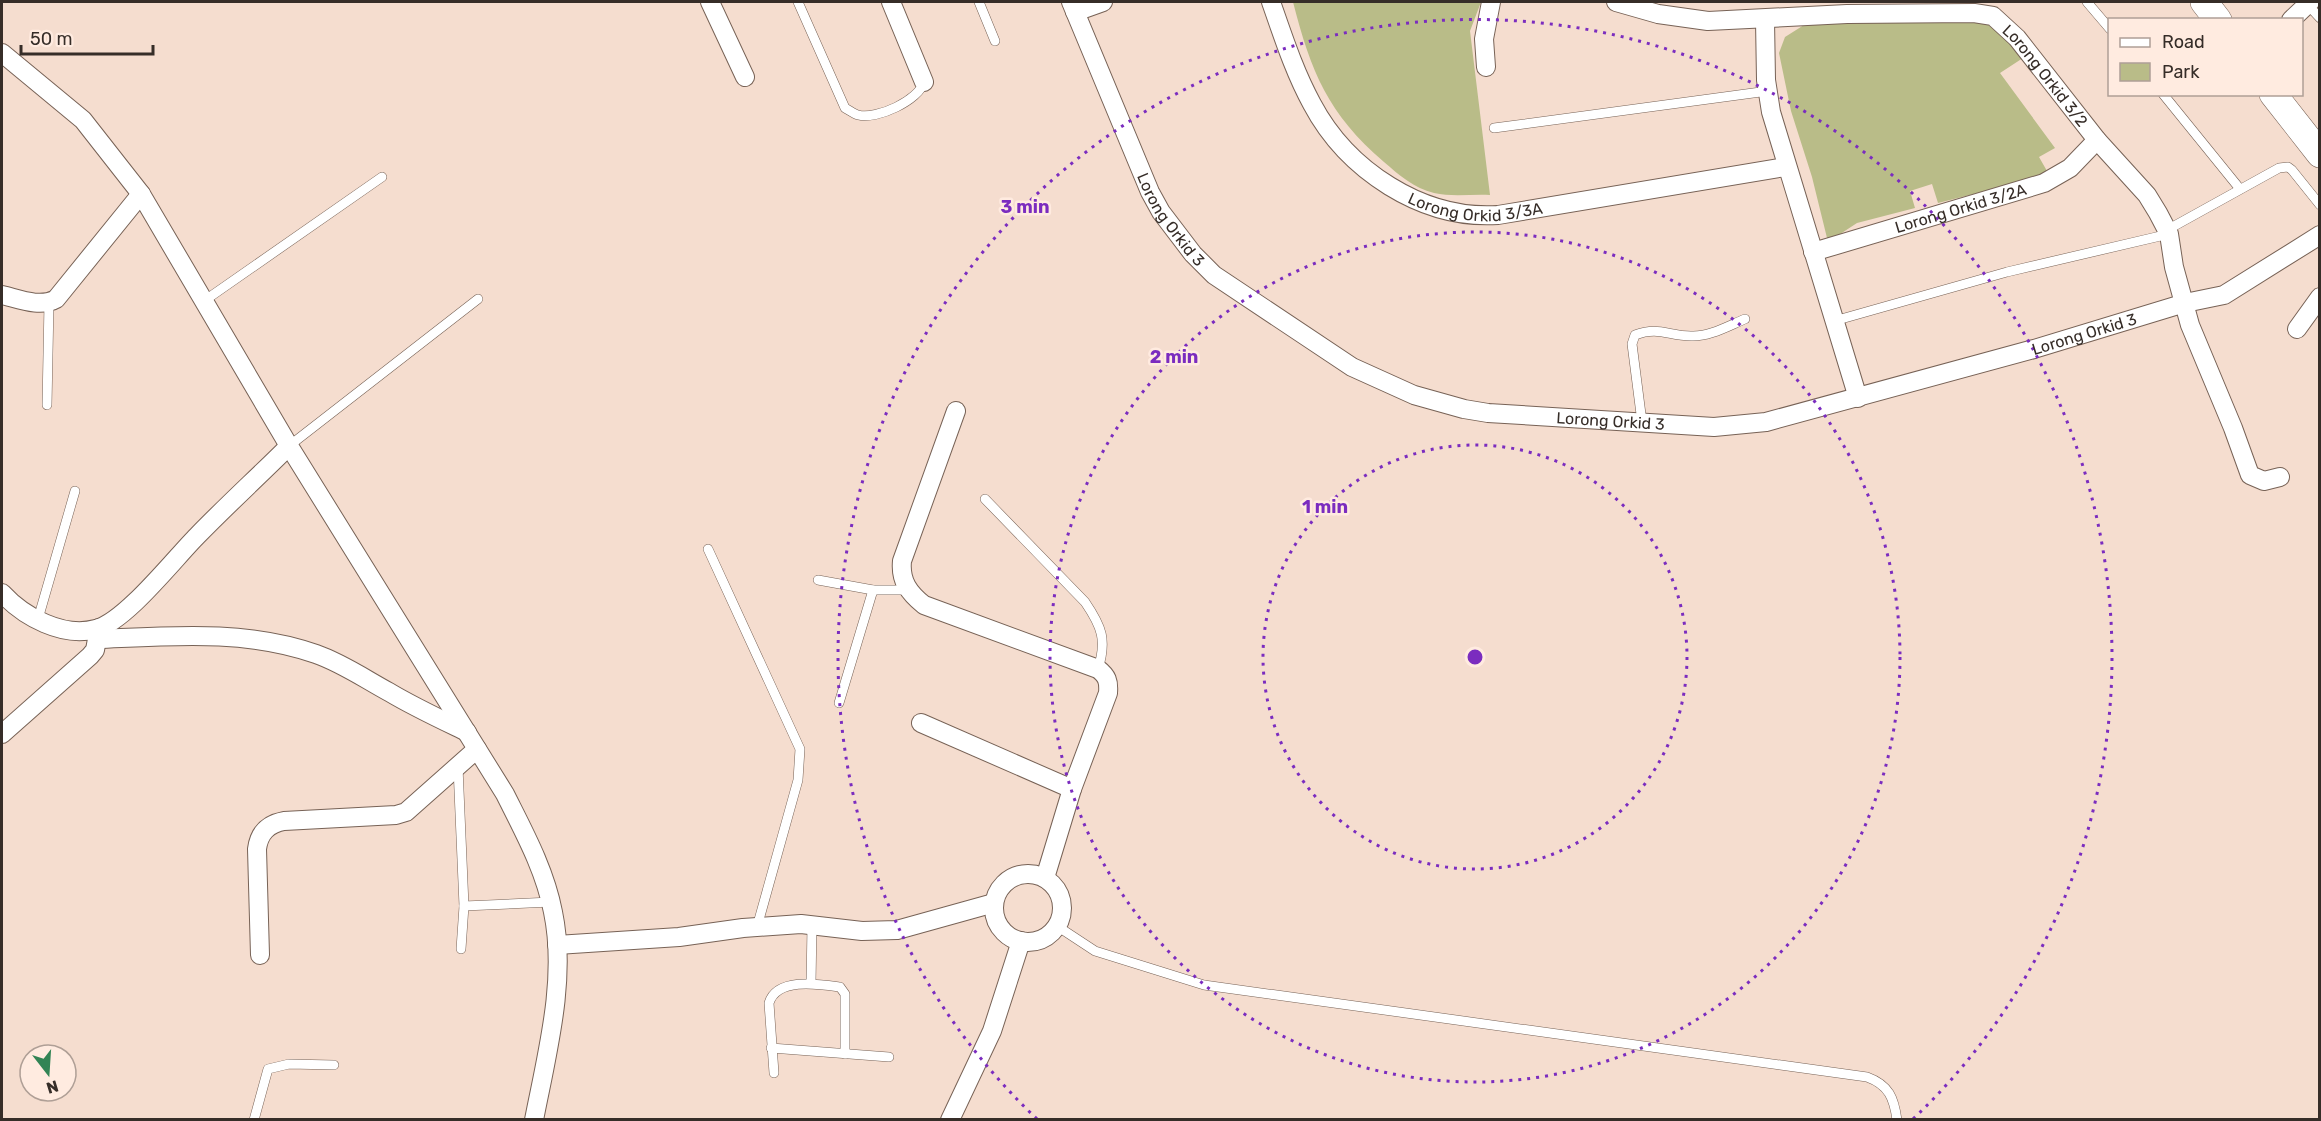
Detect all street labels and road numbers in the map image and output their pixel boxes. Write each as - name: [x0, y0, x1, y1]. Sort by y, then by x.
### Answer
- street label: Lorong Orkid 3/2: [1999, 21, 2092, 130]
- street label: Lorong Orkid 3: [1133, 170, 1208, 270]
- street label: Lorong Orkid 3/2A: [1893, 180, 2029, 237]
- street label: Lorong Orkid 3/3A: [1405, 189, 1544, 225]
- street label: Lorong Orkid 3: [2030, 309, 2139, 359]
- street label: Lorong Orkid 3: [1556, 408, 1665, 434]

